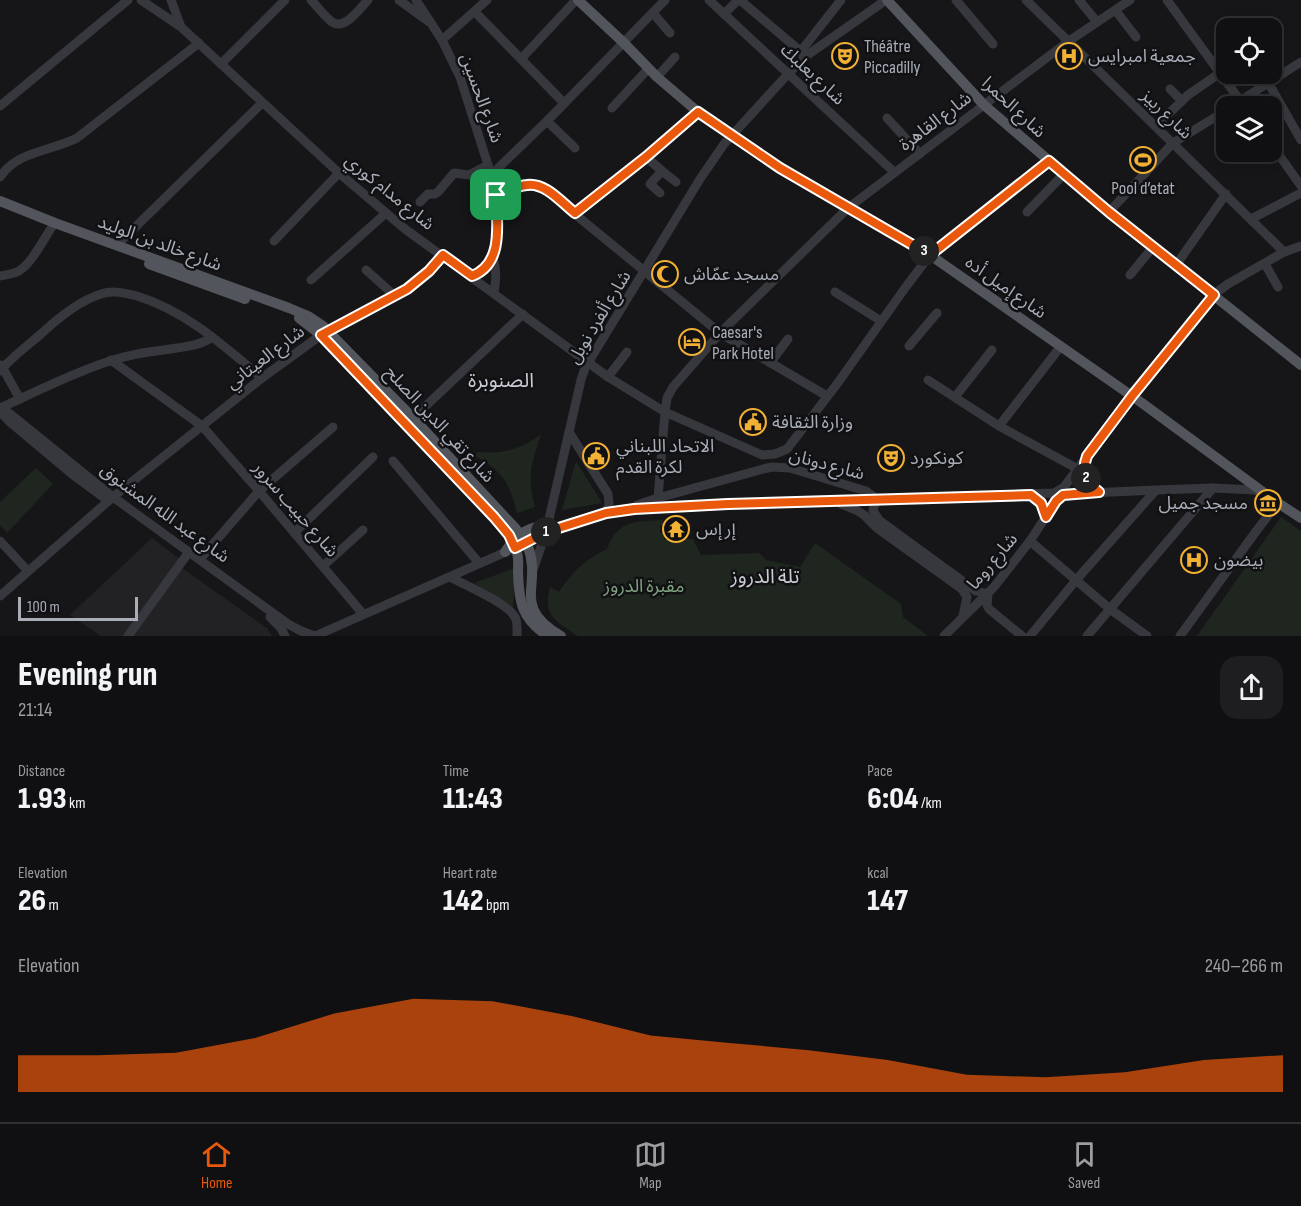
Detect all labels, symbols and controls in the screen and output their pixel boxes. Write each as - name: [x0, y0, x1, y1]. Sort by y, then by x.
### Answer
- map controls: [1216, 18, 1282, 162]
- button: locate: [1216, 18, 1282, 84]
- place label: Théâtre Piccadilly: [864, 36, 921, 78]
- street label: شارع بعلبك: [774, 39, 849, 112]
- theatre icon: Théâtre Piccadilly: [830, 41, 860, 71]
- hospital icon: جمعية امبرايس: [1054, 41, 1084, 71]
- place label: جمعية امبرايس: [1088, 46, 1196, 67]
- street label: شارع الحسين: [453, 51, 507, 147]
- street label: شارع الحمرا: [975, 72, 1050, 144]
- street label: شارع ربيز: [1134, 84, 1196, 146]
- street label: شارع القاهرة: [895, 87, 977, 158]
- button: layers: [1216, 96, 1282, 162]
- sports icon: Pool d’etat: [1128, 145, 1158, 175]
- street label: شارع مدام كوري: [339, 150, 439, 237]
- pin: [470, 169, 521, 220]
- icon: arrive: [479, 178, 512, 211]
- place label: Pool d’etat: [1111, 178, 1175, 199]
- street label: شارع خالد بن الوليد: [94, 211, 225, 278]
- pin: 3: [909, 236, 939, 266]
- text: 3: [920, 241, 928, 260]
- street label: شارع إميل أده: [959, 251, 1051, 326]
- mosque icon: مسجد عمّاش: [650, 259, 680, 289]
- place label: مسجد عمّاش: [684, 264, 779, 285]
- street label: شارع ألفرد نوبل: [562, 266, 638, 369]
- street label: شارع العيتاني: [222, 321, 311, 396]
- place label: Caesar's Park Hotel: [712, 322, 774, 364]
- hotel icon: Caesar's Park Hotel: [677, 327, 707, 357]
- street label: شارع تقي الدين الصلح: [378, 362, 499, 489]
- district label: الصنوبرة: [468, 369, 534, 393]
- public building icon: وزارة الثقافة: [738, 407, 768, 437]
- place label: وزارة الثقافة: [772, 412, 853, 433]
- place label: الاتحاد اللبناني لكرة القدم: [616, 436, 714, 481]
- public building icon: الاتحاد اللبناني لكرة القدم: [581, 441, 611, 471]
- theatre icon: كونكورد: [876, 443, 906, 473]
- street label: شارع دونان: [786, 444, 867, 487]
- place label: كونكورد: [910, 448, 964, 469]
- street label: شارع حبيب سرور: [245, 456, 343, 563]
- street label: شارع عبد الله المشنوق: [94, 459, 234, 570]
- pin: 2: [1071, 463, 1101, 493]
- text: 2: [1082, 468, 1090, 487]
- museum icon: مسجد جميل: [1253, 488, 1283, 518]
- place label: مسجد جميل: [1158, 493, 1248, 514]
- temple icon: إر إس: [661, 514, 691, 544]
- pin: 1: [531, 517, 561, 547]
- place label: إر إس: [696, 519, 736, 541]
- text: 1: [543, 522, 549, 541]
- street label: شارع روما: [963, 529, 1024, 596]
- hospital icon: بيضون: [1179, 545, 1209, 575]
- place label: بيضون: [1214, 550, 1263, 571]
- district label: تلة الدروز: [729, 565, 800, 589]
- park label: مقبرة الدروز: [603, 576, 684, 597]
- scale bar: [18, 594, 138, 622]
- text: 100 m: [27, 598, 60, 617]
- text: Evening run: [18, 655, 158, 695]
- button: share: [1220, 656, 1283, 719]
- text: 21:14: [18, 698, 52, 722]
- text: Distance: [18, 762, 65, 781]
- text: Time: [443, 762, 469, 781]
- text: Pace: [867, 762, 893, 781]
- text: 1.93: [18, 781, 67, 817]
- text: 11:43: [443, 781, 503, 817]
- text: 6:04: [867, 781, 918, 817]
- text: km: [67, 794, 85, 813]
- text: /km: [918, 794, 942, 813]
- text: Elevation: [18, 864, 67, 883]
- text: Heart rate: [443, 864, 497, 883]
- text: kcal: [867, 864, 889, 883]
- text: 26: [18, 883, 46, 919]
- text: 142: [443, 883, 483, 919]
- text: 147: [867, 883, 908, 919]
- text: m: [46, 896, 59, 915]
- text: bpm: [483, 896, 510, 915]
- text: Elevation: [18, 954, 80, 978]
- text: 240–266 m: [1205, 954, 1283, 978]
- tab: Home: [200, 1138, 233, 1193]
- tab: Map: [634, 1138, 667, 1193]
- tab: Saved: [1068, 1138, 1101, 1193]

